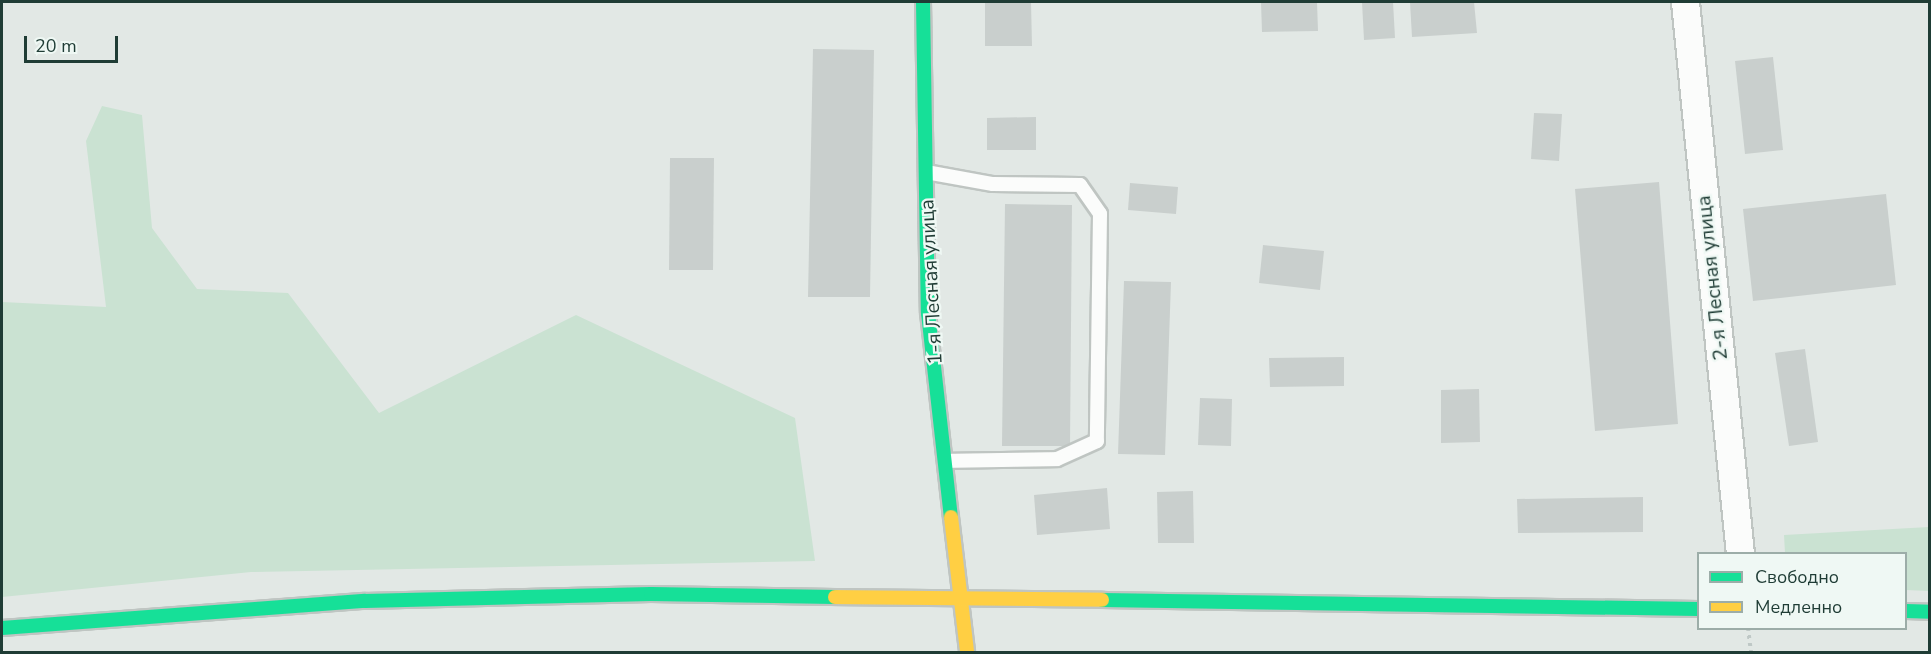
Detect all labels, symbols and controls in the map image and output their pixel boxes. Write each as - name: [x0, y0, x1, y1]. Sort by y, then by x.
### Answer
- scale bar: [27, 24, 122, 62]
- text: 20 m: [35, 34, 77, 58]
- street label: 2-я Лесная улица: [1691, 194, 1733, 362]
- street label: 1-я Лесная улица: [915, 199, 947, 365]
- legend: [1697, 552, 1907, 630]
- text: Свободно: [1755, 565, 1839, 589]
- text: Медленно: [1755, 595, 1842, 619]

